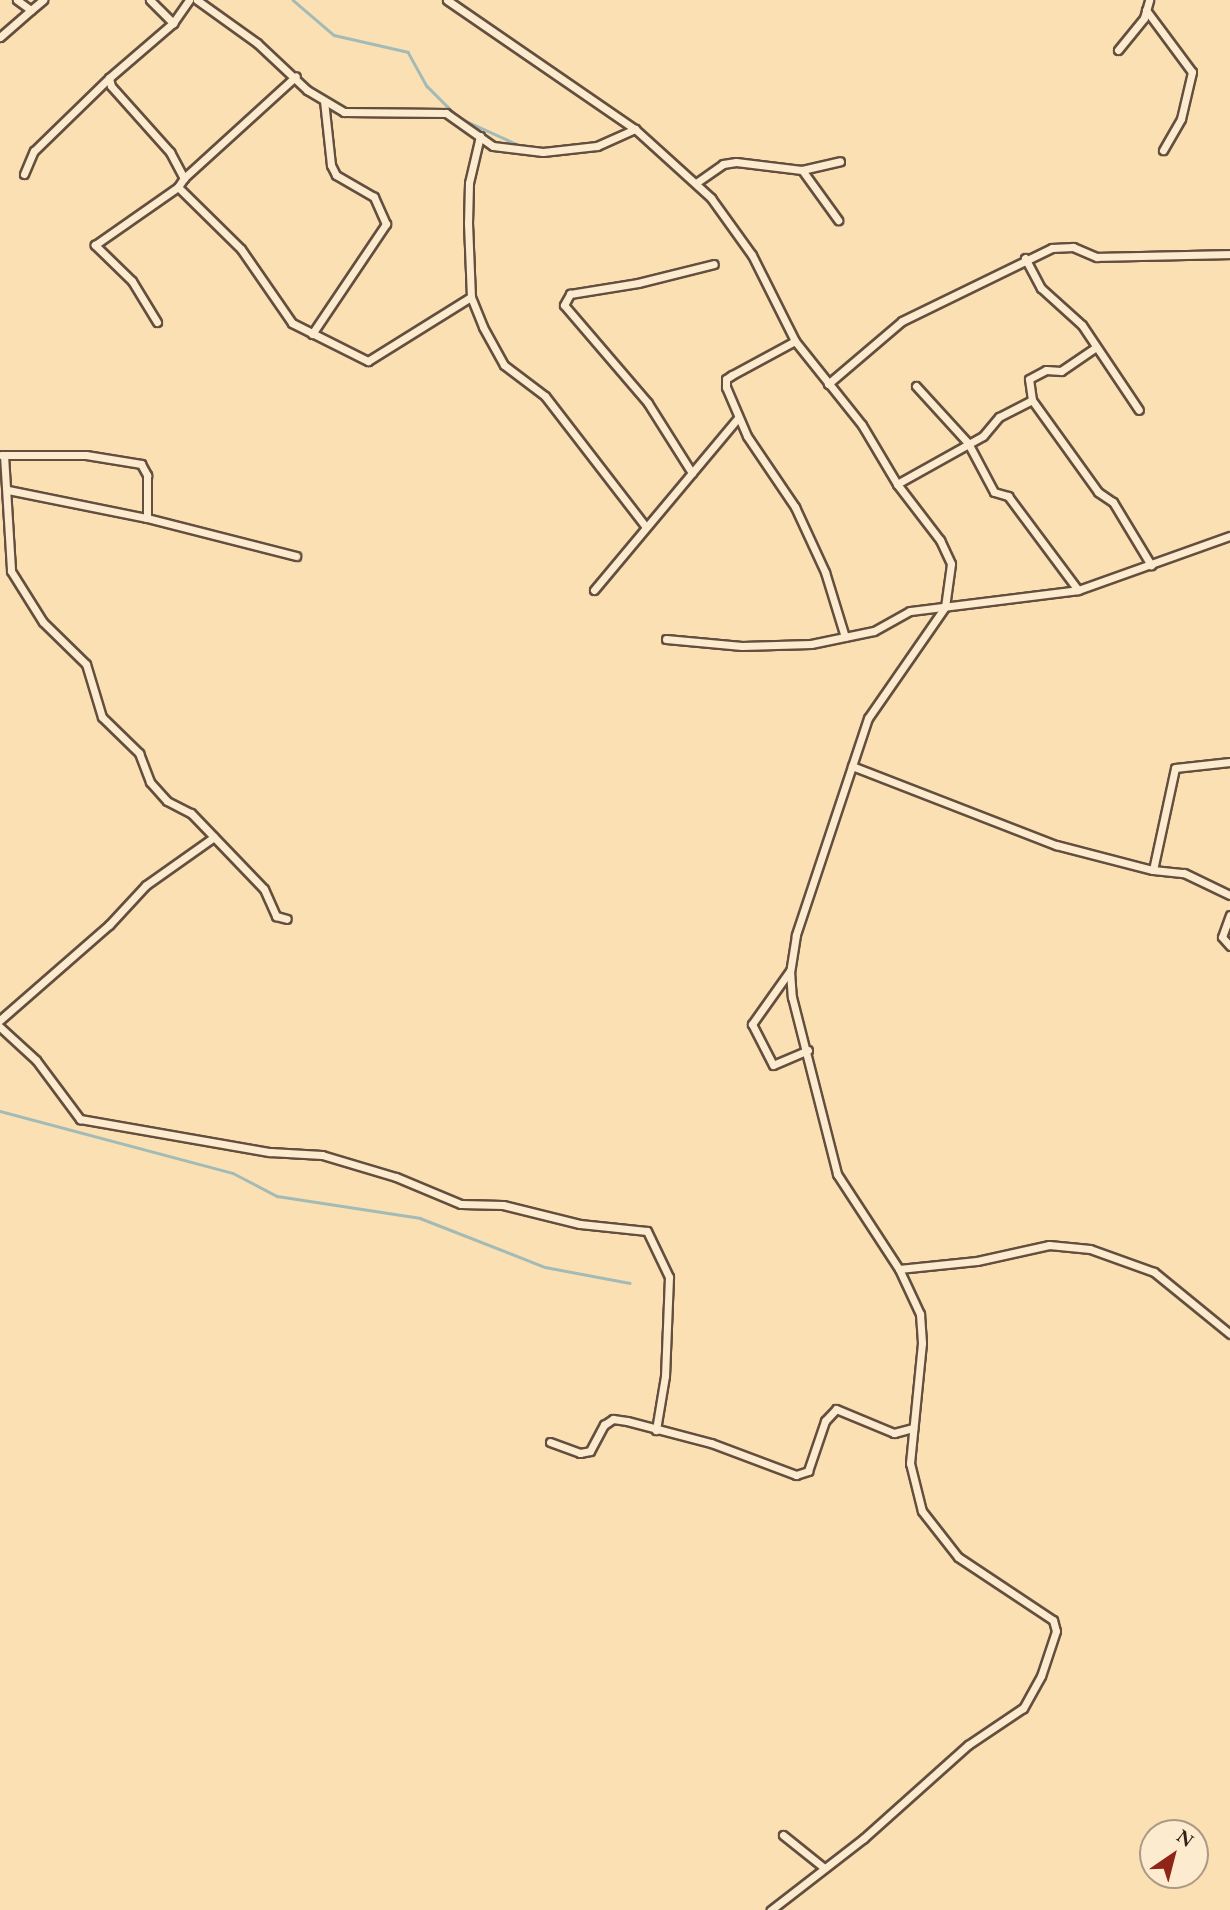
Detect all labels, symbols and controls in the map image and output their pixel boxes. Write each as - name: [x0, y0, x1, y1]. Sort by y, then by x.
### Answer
- north arrow: [1139, 1819, 1209, 1889]
- text: N: [1172, 1823, 1199, 1853]

